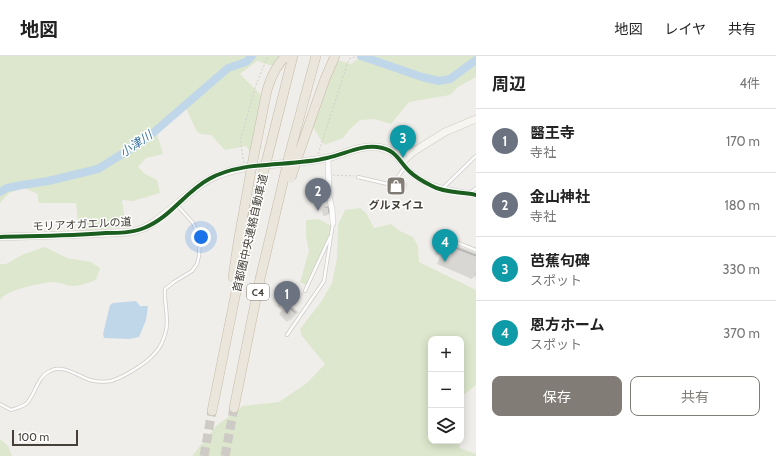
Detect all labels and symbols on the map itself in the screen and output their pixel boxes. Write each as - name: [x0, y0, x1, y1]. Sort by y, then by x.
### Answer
- pin: 3: [390, 125, 416, 158]
- water label: 小津川: [117, 126, 156, 160]
- street label: 首都圏中央連絡自動車道: [230, 172, 270, 294]
- shop icon: グルヌイユ: [385, 175, 407, 197]
- pin: 2: [305, 178, 331, 211]
- place label: グルヌイユ: [369, 198, 423, 212]
- street label: モリアオガエルの道: [32, 214, 132, 234]
- your location: [191, 227, 211, 247]
- pin: 4: [432, 229, 458, 262]
- pin: 1: [274, 281, 300, 314]
- road number: C4: [247, 284, 269, 300]
- scale bar: [12, 428, 78, 447]

